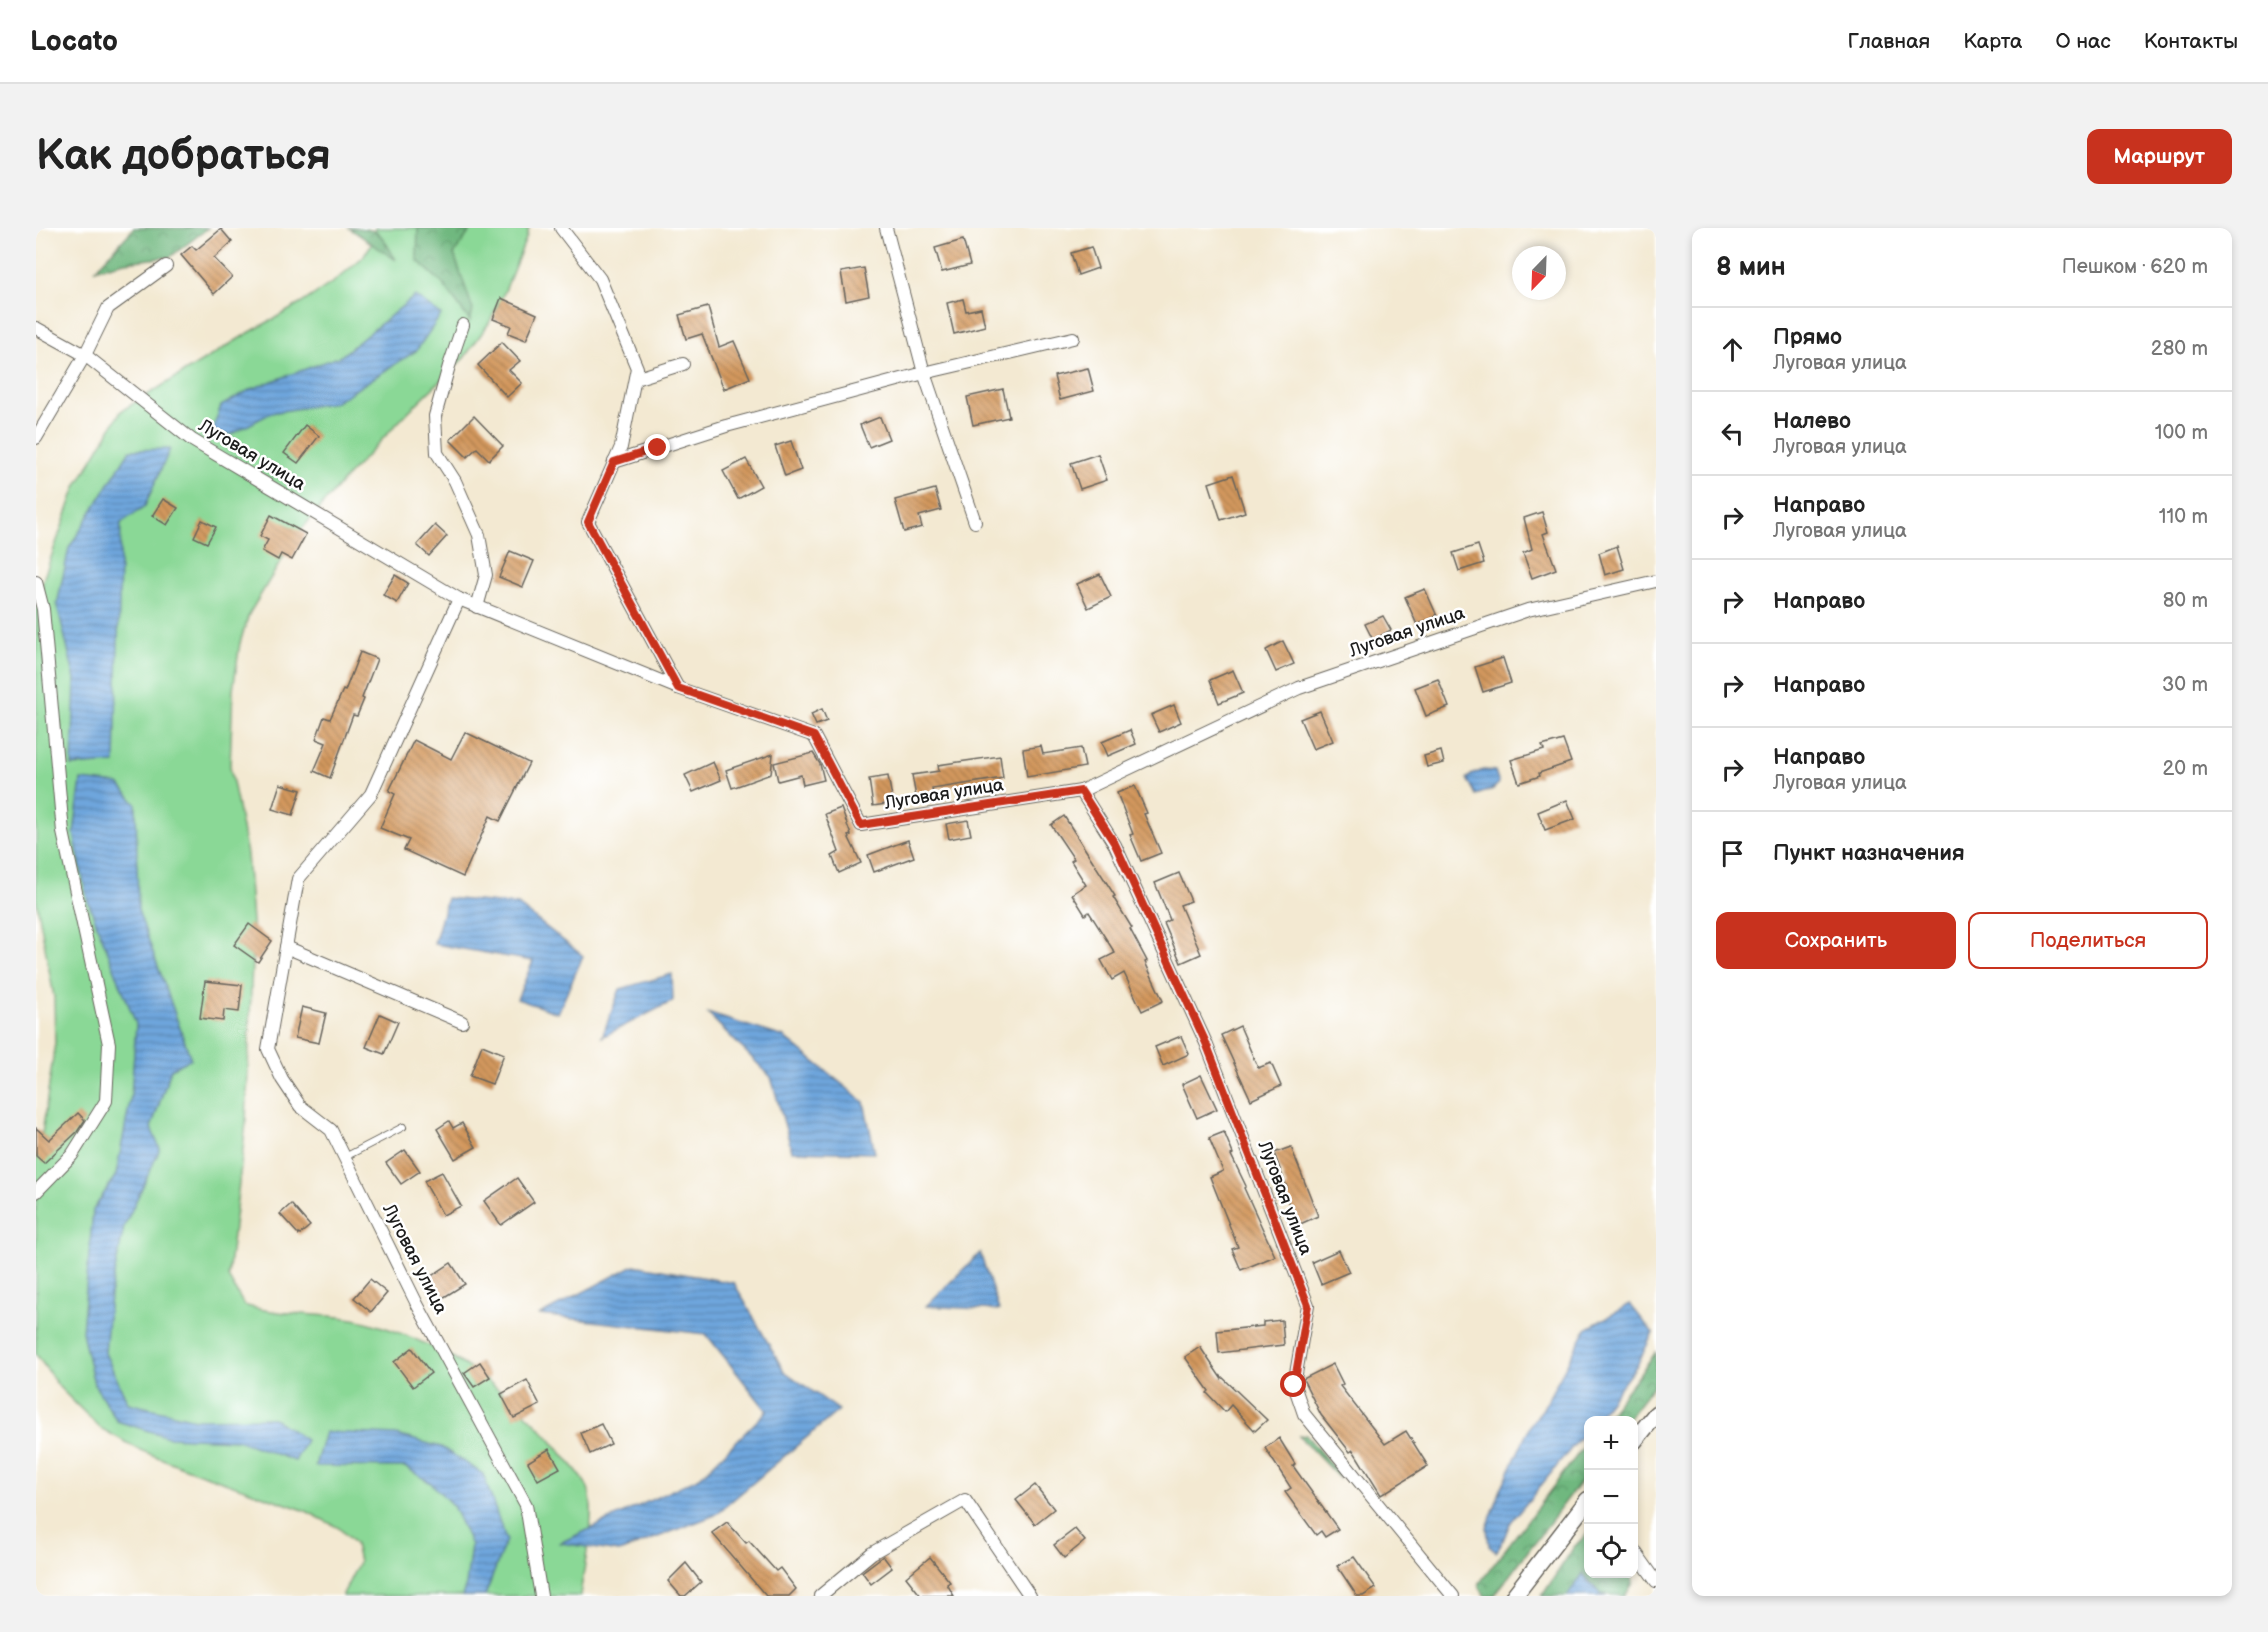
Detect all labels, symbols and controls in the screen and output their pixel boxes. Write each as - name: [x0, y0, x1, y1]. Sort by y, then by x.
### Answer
- text: Locato: [30, 25, 118, 58]
- text: Главная: [1847, 29, 1930, 54]
- text: Карта: [1963, 29, 2022, 54]
- text: О нас: [2055, 29, 2111, 54]
- text: Контакты: [2144, 29, 2238, 54]
- button: Маршрут: [2087, 129, 2232, 184]
- text: Как добраться: [36, 131, 331, 182]
- north arrow: [1512, 246, 1566, 300]
- text: 8 мин: [1716, 252, 1786, 283]
- text: Пешком · 620 m: [2062, 255, 2208, 279]
- text: Прямо: [1773, 324, 1842, 351]
- icon: ahead: [1716, 333, 1749, 366]
- text: 280 m: [2151, 337, 2208, 361]
- text: Луговая улица: [1773, 351, 1907, 375]
- text: Налево: [1773, 408, 1851, 435]
- street label: Луговая улица: [194, 414, 309, 495]
- icon: left: [1716, 417, 1749, 450]
- text: 100 m: [2155, 421, 2208, 445]
- route end: [644, 434, 670, 460]
- text: Луговая улица: [1773, 435, 1907, 459]
- text: Направо: [1773, 492, 1865, 519]
- icon: right: [1716, 501, 1749, 534]
- text: 110 m: [2159, 505, 2208, 529]
- text: Луговая улица: [1773, 519, 1907, 543]
- icon: right: [1716, 585, 1749, 618]
- text: Направо: [1773, 588, 1865, 615]
- text: 80 m: [2163, 589, 2208, 613]
- street label: Луговая улица: [1346, 602, 1468, 662]
- icon: right: [1716, 669, 1749, 702]
- text: Направо: [1773, 672, 1865, 699]
- text: 30 m: [2162, 673, 2208, 697]
- text: Направо: [1773, 744, 1865, 771]
- icon: right: [1716, 753, 1749, 786]
- text: 20 m: [2163, 757, 2208, 781]
- text: Луговая улица: [1773, 771, 1907, 795]
- street label: Луговая улица: [882, 774, 1005, 814]
- icon: arrive: [1716, 837, 1749, 870]
- text: Пункт назначения: [1773, 840, 1965, 867]
- button: Сохранить: [1716, 912, 1956, 969]
- button: Поделиться: [1968, 912, 2208, 969]
- street label: Луговая улица: [1253, 1137, 1317, 1258]
- street label: Луговая улица: [378, 1200, 452, 1318]
- route start: [1280, 1371, 1306, 1397]
- map controls: [1584, 1416, 1638, 1578]
- button: +: [1584, 1416, 1638, 1470]
- button: −: [1584, 1470, 1638, 1524]
- button: locate: [1584, 1524, 1638, 1578]

